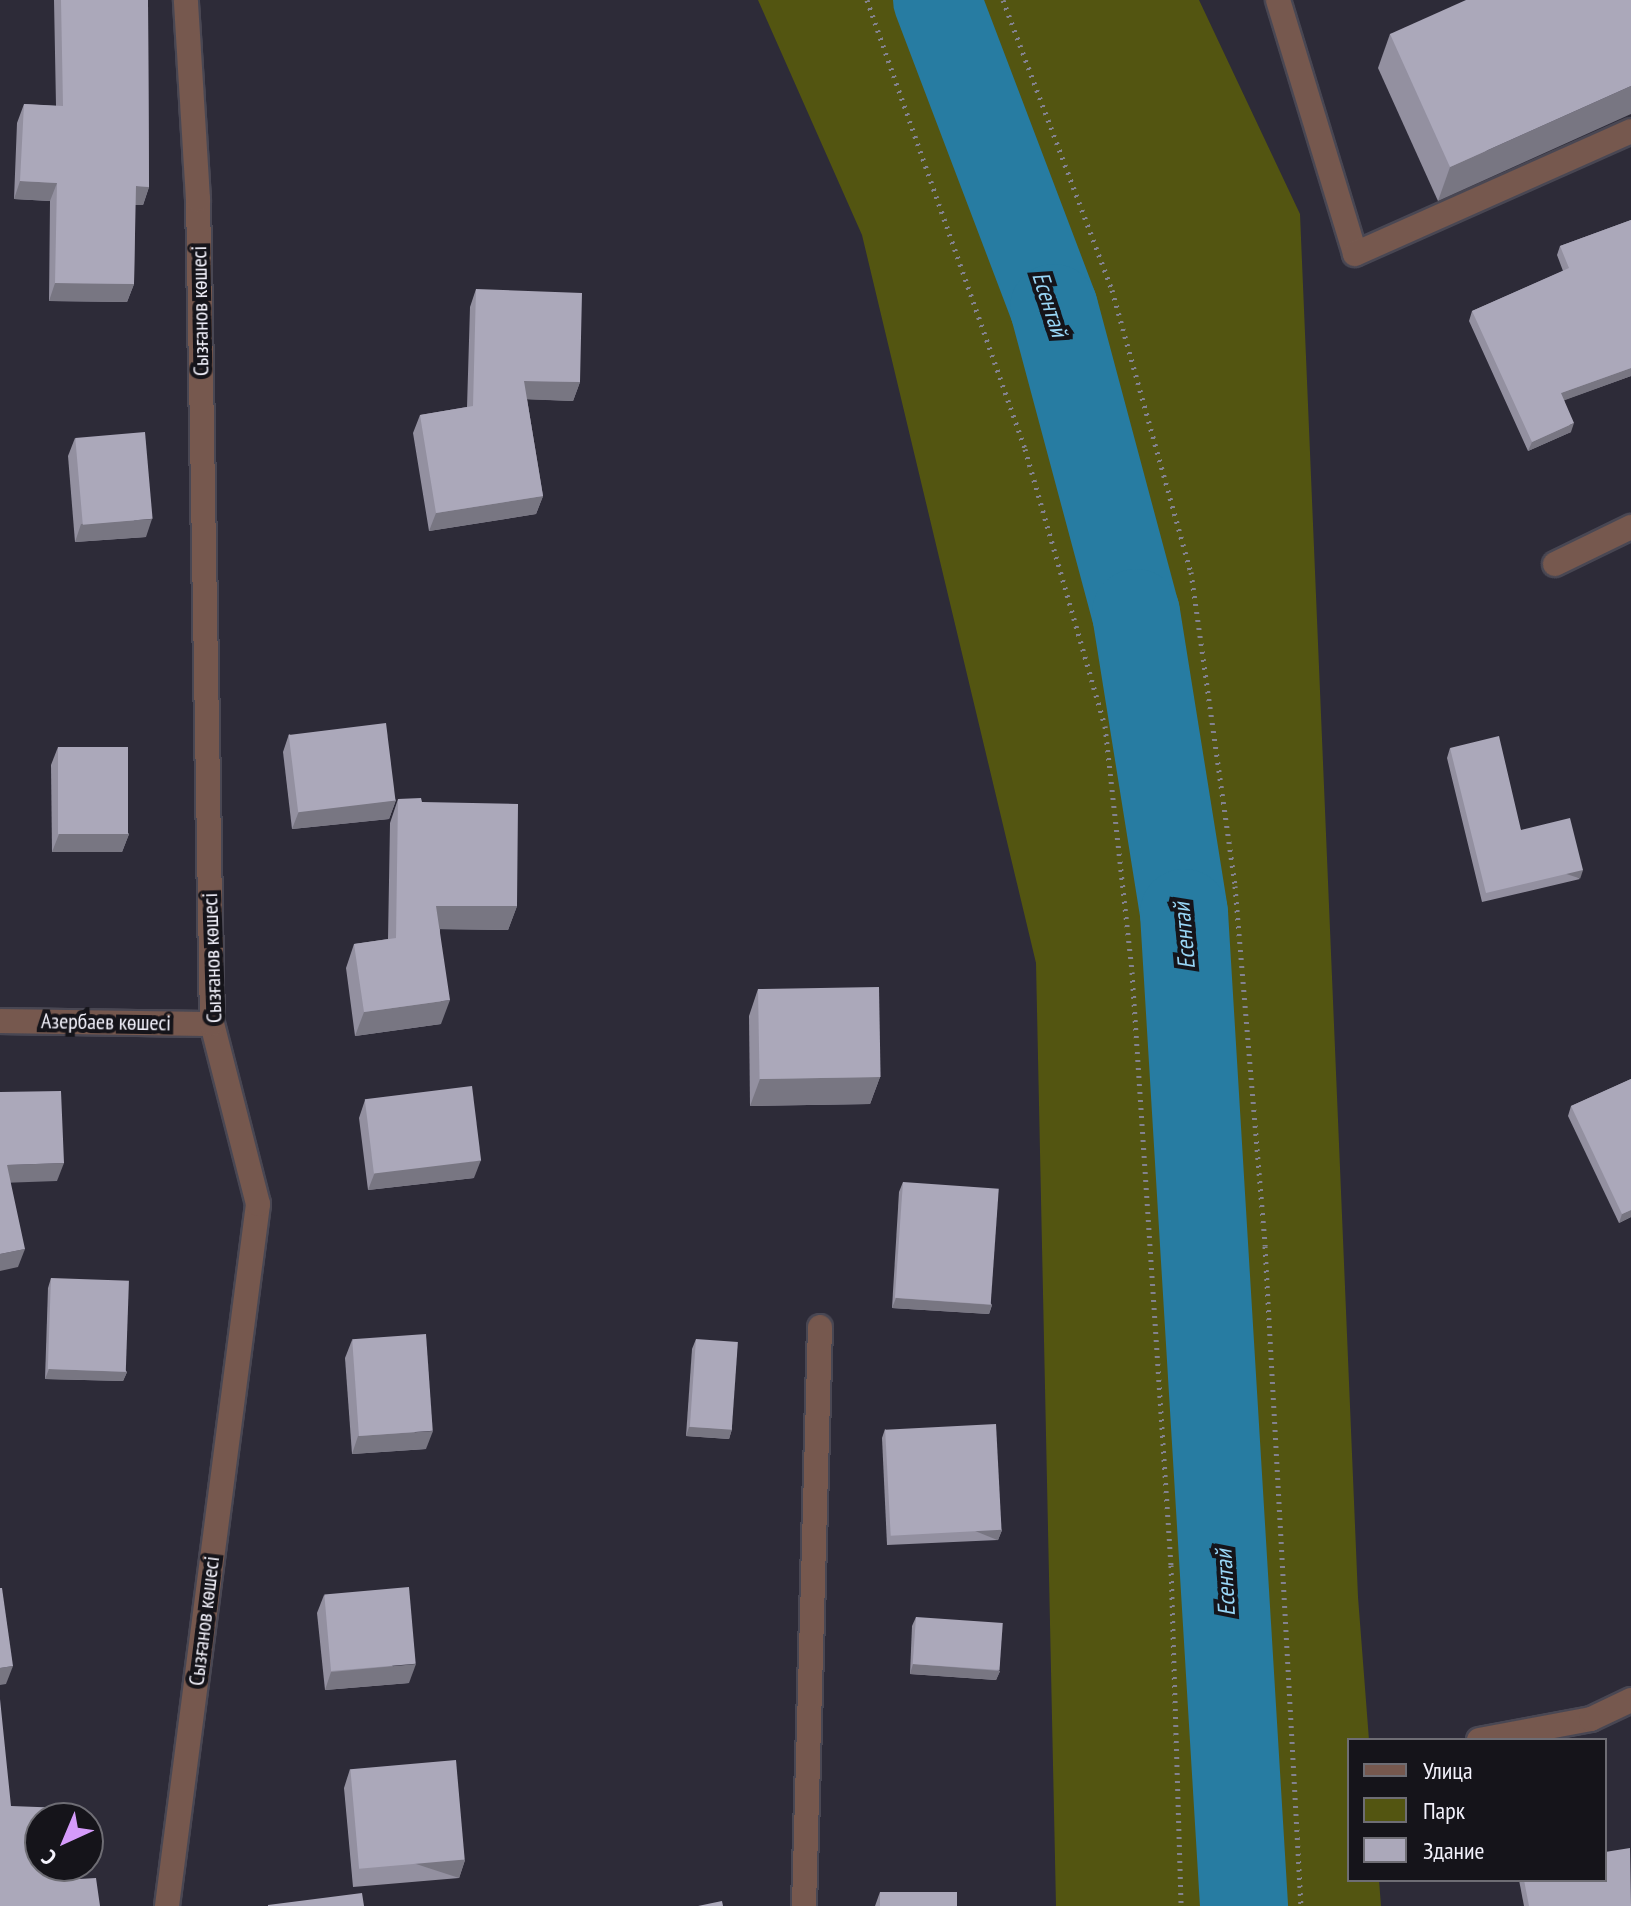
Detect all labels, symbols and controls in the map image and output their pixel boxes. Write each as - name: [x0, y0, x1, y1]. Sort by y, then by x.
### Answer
- street label: Сызғанов көшесі: [186, 246, 214, 376]
- water label: Есентай: [1026, 268, 1074, 340]
- street label: Сызғанов көшесі: [197, 892, 227, 1024]
- water label: Есентай: [1167, 902, 1201, 970]
- street label: Азербаев көшесі: [41, 1008, 171, 1036]
- water label: Есентай: [1209, 1549, 1241, 1617]
- street label: Сызғанов көшесі: [183, 1555, 225, 1687]
- legend: [1347, 1738, 1607, 1882]
- text: Улица: [1423, 1755, 1473, 1786]
- text: Парк: [1423, 1795, 1465, 1826]
- north arrow: [24, 1802, 104, 1882]
- text: Здание: [1423, 1835, 1484, 1866]
- text: С: [35, 1844, 62, 1871]

